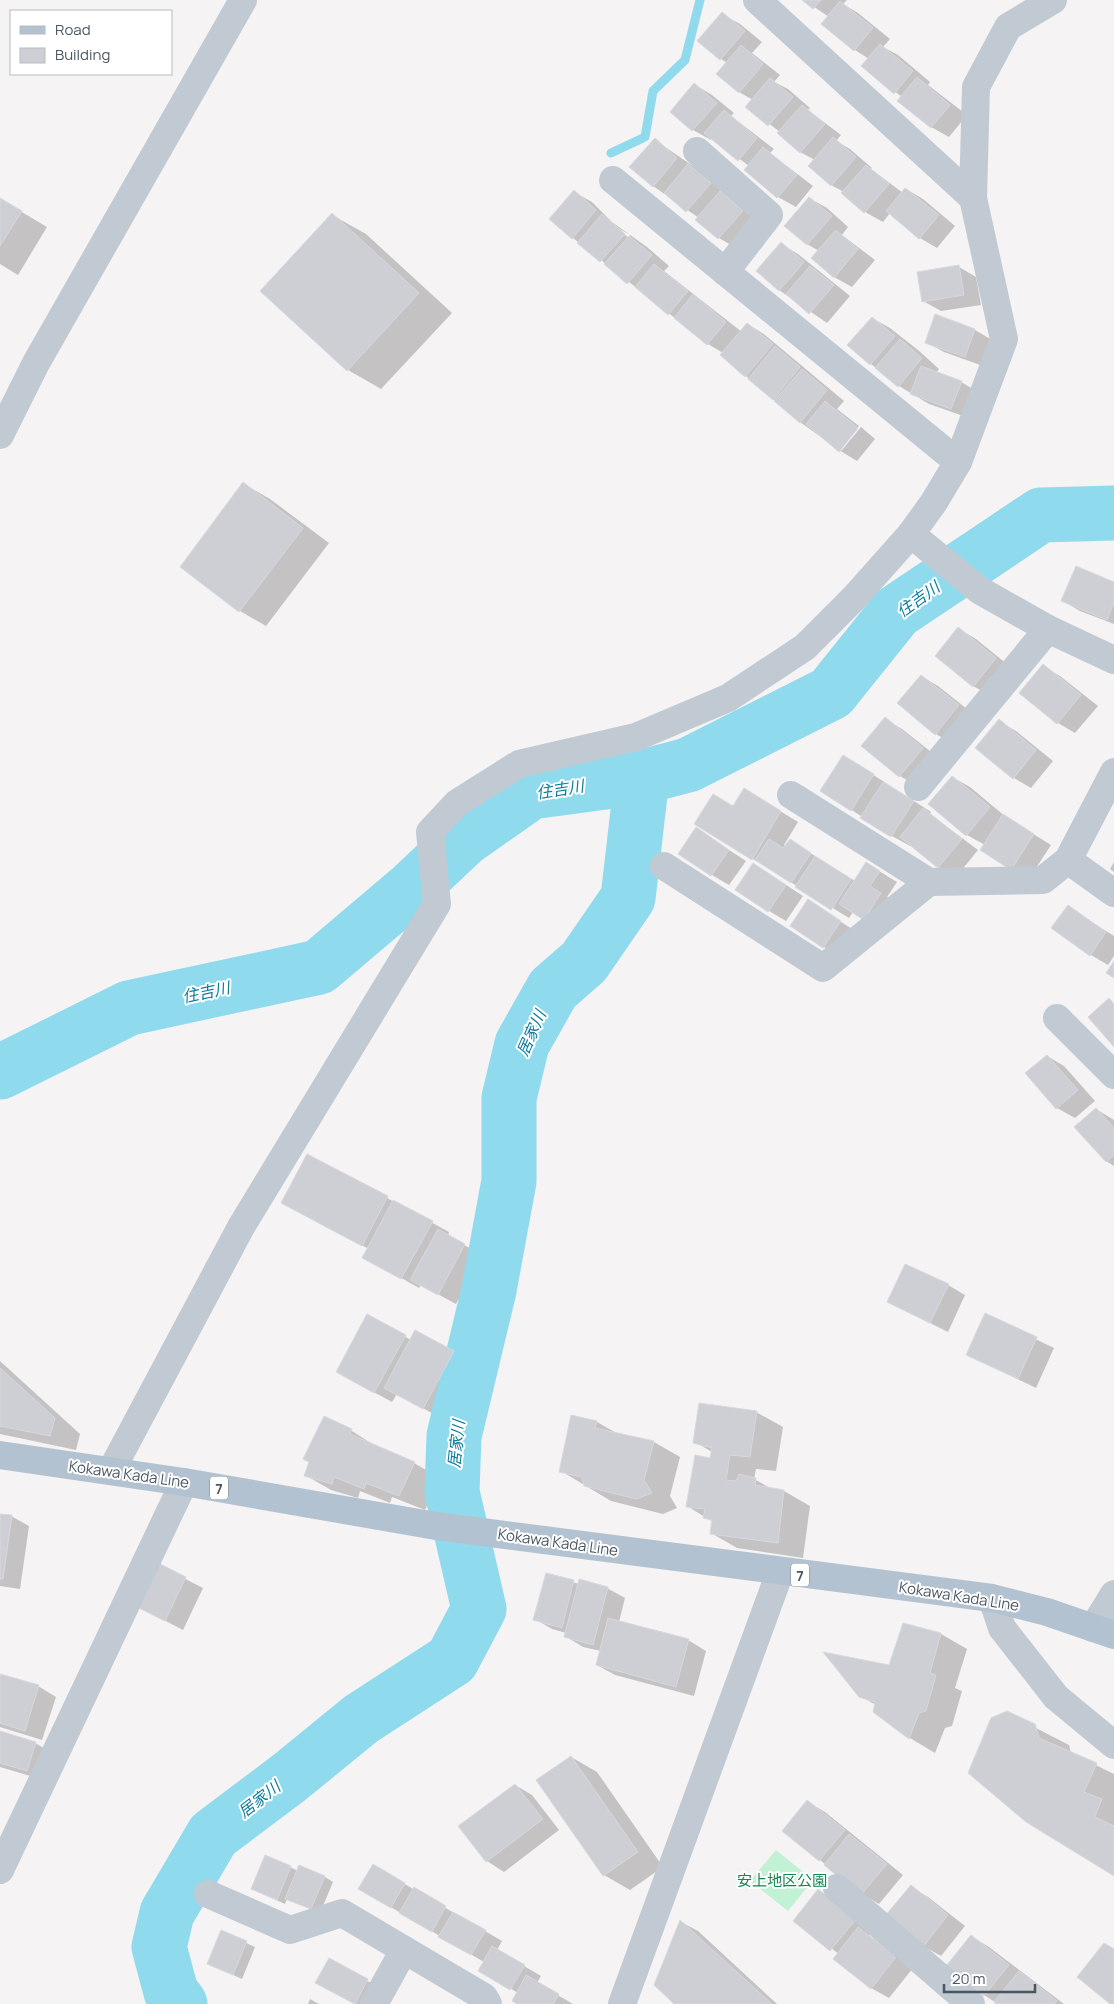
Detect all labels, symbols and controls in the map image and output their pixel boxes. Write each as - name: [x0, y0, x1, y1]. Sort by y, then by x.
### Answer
- legend: [10, 10, 172, 75]
- text: Road: [55, 19, 91, 40]
- text: Building: [55, 44, 110, 65]
- water label: 住吉川: [892, 575, 945, 622]
- water label: 住吉川: [535, 774, 587, 804]
- water label: 住吉川: [180, 976, 234, 1008]
- water label: 居家川: [511, 1005, 552, 1059]
- water label: 居家川: [443, 1417, 470, 1469]
- street label: Kokawa Kada Line: [67, 1455, 191, 1493]
- road number: 7: [210, 1476, 228, 1500]
- street label: Kokawa Kada Line: [496, 1523, 620, 1561]
- road number: 7: [791, 1564, 809, 1586]
- street label: Kokawa Kada Line: [897, 1576, 1021, 1616]
- water label: 居家川: [233, 1774, 286, 1822]
- park label: 安上地区公園: [737, 1870, 827, 1891]
- scale bar: [944, 1962, 1035, 1994]
- text: 20 m: [952, 1968, 985, 1989]

